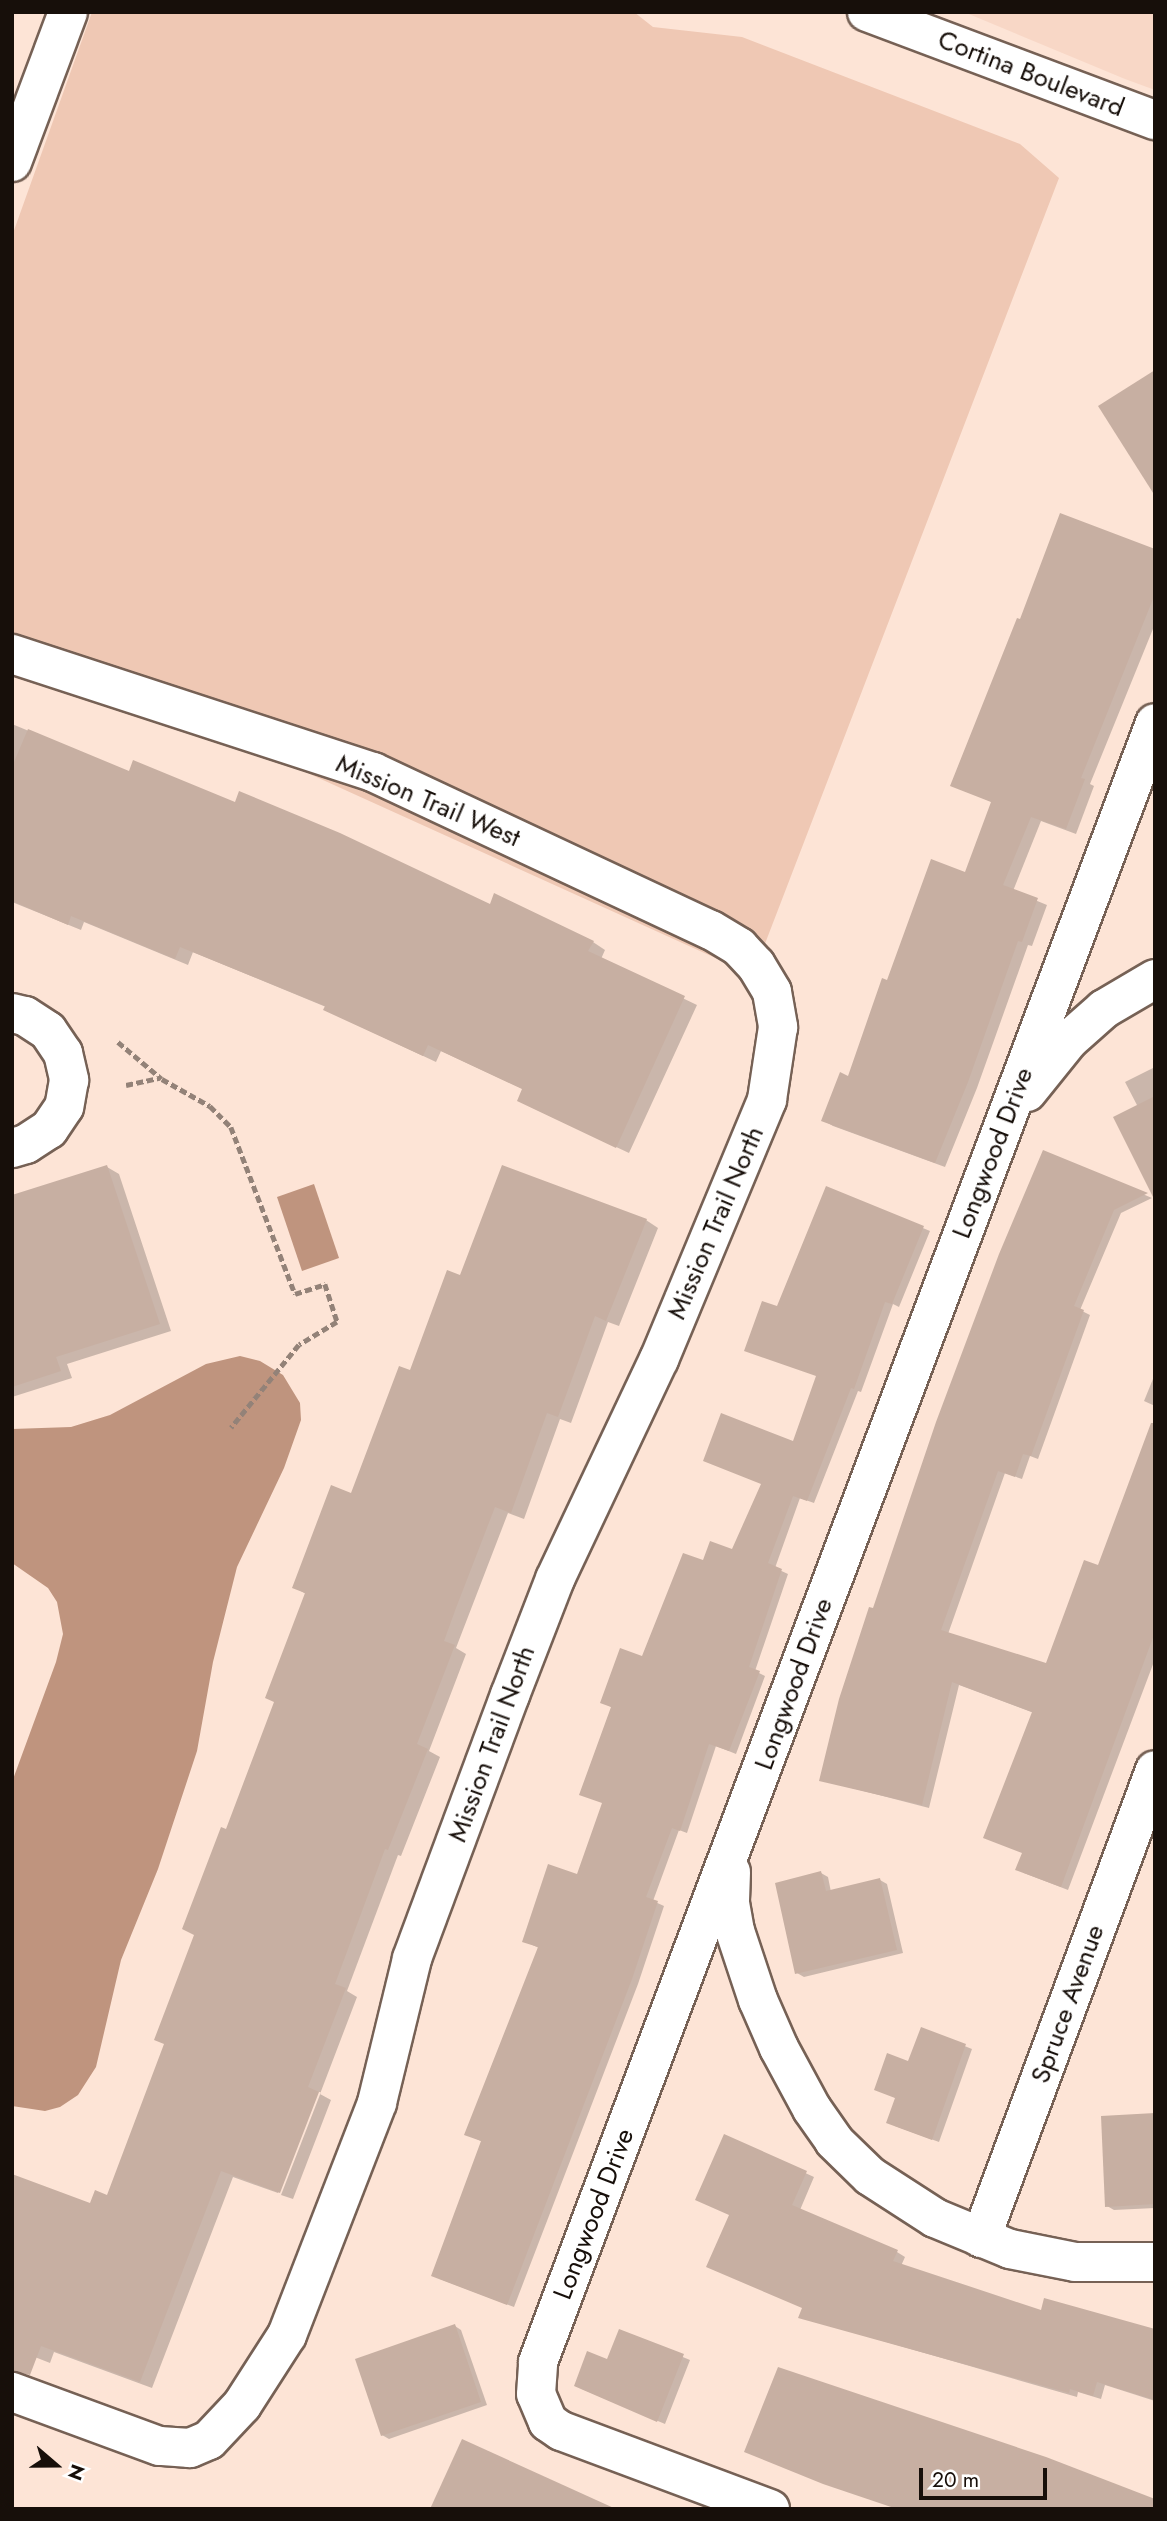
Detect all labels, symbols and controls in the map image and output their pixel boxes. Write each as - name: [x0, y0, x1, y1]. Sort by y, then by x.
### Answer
- street label: Cortina Boulevard: [933, 24, 1129, 124]
- street label: Mission Trail West: [331, 748, 525, 854]
- street label: Longwood Drive: [946, 1063, 1040, 1243]
- street label: Mission Trail North: [661, 1122, 771, 1324]
- street label: Longwood Drive: [748, 1594, 840, 1774]
- street label: Mission Trail North: [442, 1642, 542, 1846]
- street label: Spruce Avenue: [1025, 1921, 1111, 2087]
- street label: Longwood Drive: [547, 2124, 641, 2304]
- north arrow: [21, 2430, 91, 2500]
- scale bar: [922, 2454, 1050, 2498]
- text: N: [61, 2461, 91, 2484]
- text: 20 m: [932, 2465, 979, 2495]

